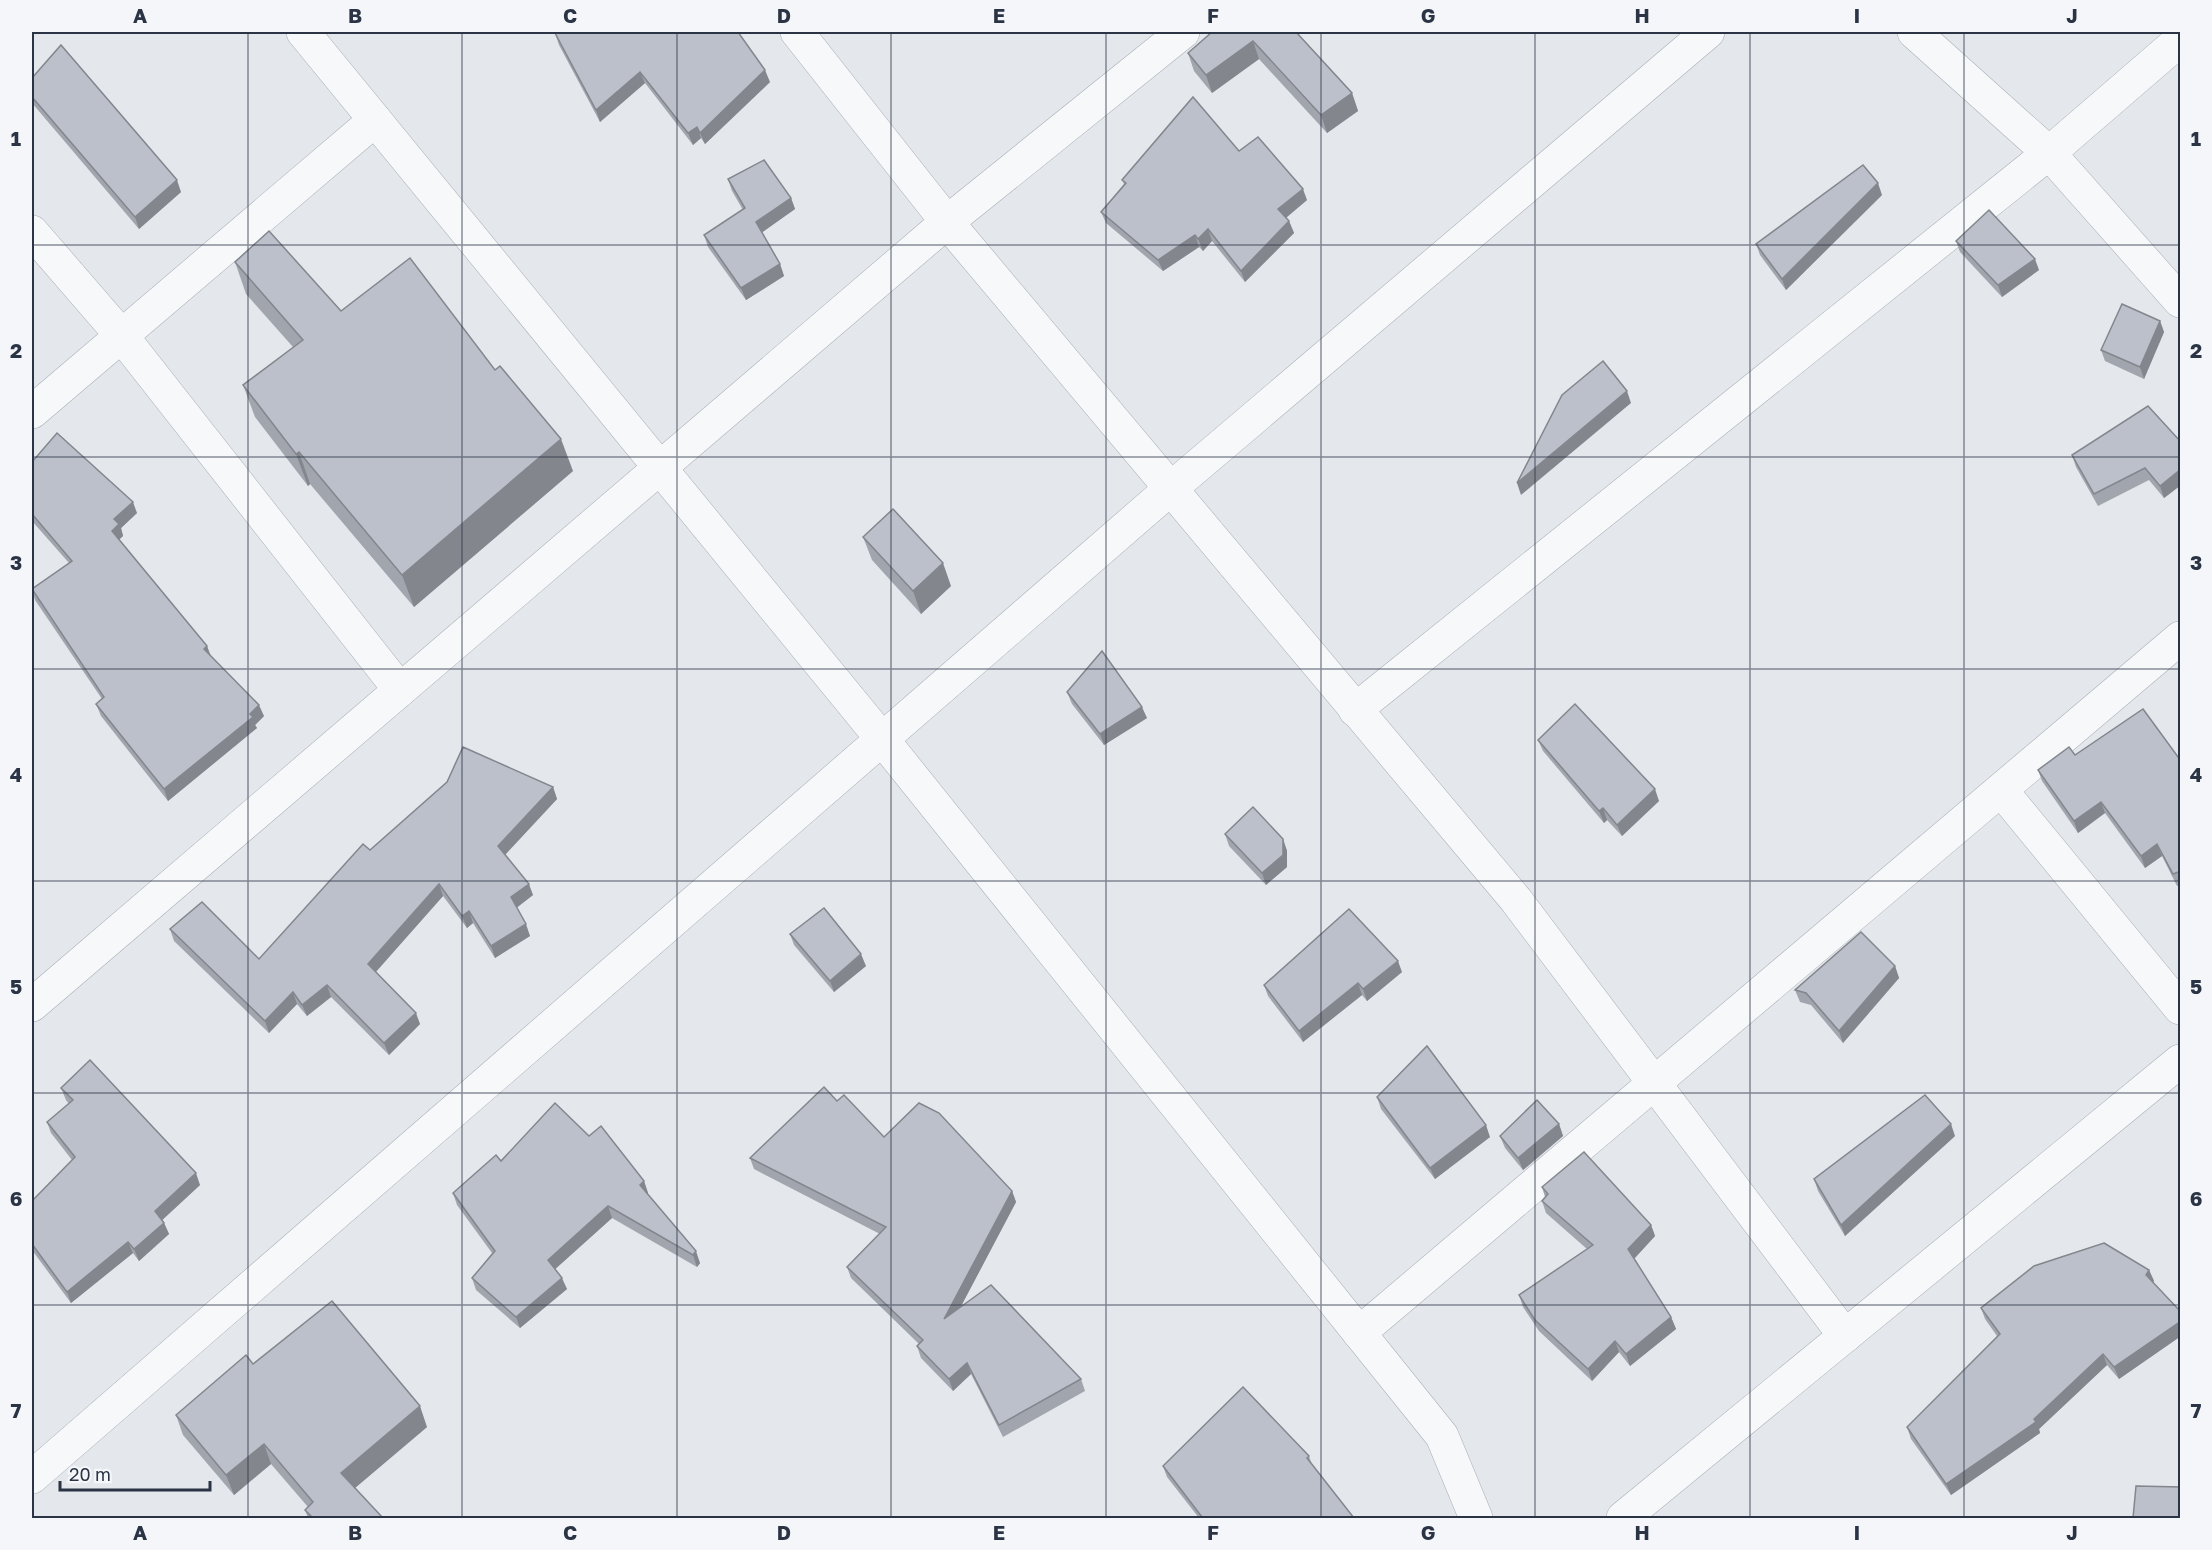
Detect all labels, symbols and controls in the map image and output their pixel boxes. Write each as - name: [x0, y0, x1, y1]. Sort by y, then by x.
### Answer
- text: A: [133, 3, 147, 27]
- text: B: [348, 3, 362, 27]
- text: C: [563, 3, 577, 27]
- text: D: [777, 3, 791, 27]
- text: E: [993, 3, 1005, 27]
- text: F: [1207, 3, 1219, 27]
- text: G: [1421, 3, 1435, 27]
- text: H: [1634, 3, 1650, 27]
- text: I: [1854, 3, 1860, 27]
- text: J: [2066, 3, 2078, 27]
- text: 1: [11, 126, 21, 150]
- text: 1: [2191, 126, 2201, 150]
- text: 2: [10, 338, 22, 362]
- text: 2: [2190, 338, 2202, 362]
- text: 3: [10, 550, 22, 574]
- text: 3: [2190, 550, 2202, 574]
- text: 4: [10, 762, 22, 786]
- text: 4: [2190, 762, 2202, 786]
- text: 5: [10, 974, 22, 998]
- text: 5: [2190, 974, 2202, 998]
- text: 6: [10, 1186, 22, 1210]
- text: 6: [2190, 1186, 2202, 1210]
- text: 7: [11, 1398, 22, 1422]
- text: 7: [2191, 1398, 2202, 1422]
- scale bar: [60, 1454, 210, 1492]
- text: 20 m: [69, 1463, 111, 1485]
- text: A: [133, 1520, 147, 1544]
- text: B: [348, 1520, 362, 1544]
- text: C: [563, 1520, 577, 1544]
- text: D: [777, 1520, 791, 1544]
- text: E: [993, 1520, 1005, 1544]
- text: F: [1207, 1520, 1219, 1544]
- text: G: [1421, 1520, 1435, 1544]
- text: H: [1634, 1520, 1650, 1544]
- text: I: [1854, 1520, 1860, 1544]
- text: J: [2066, 1520, 2078, 1544]

